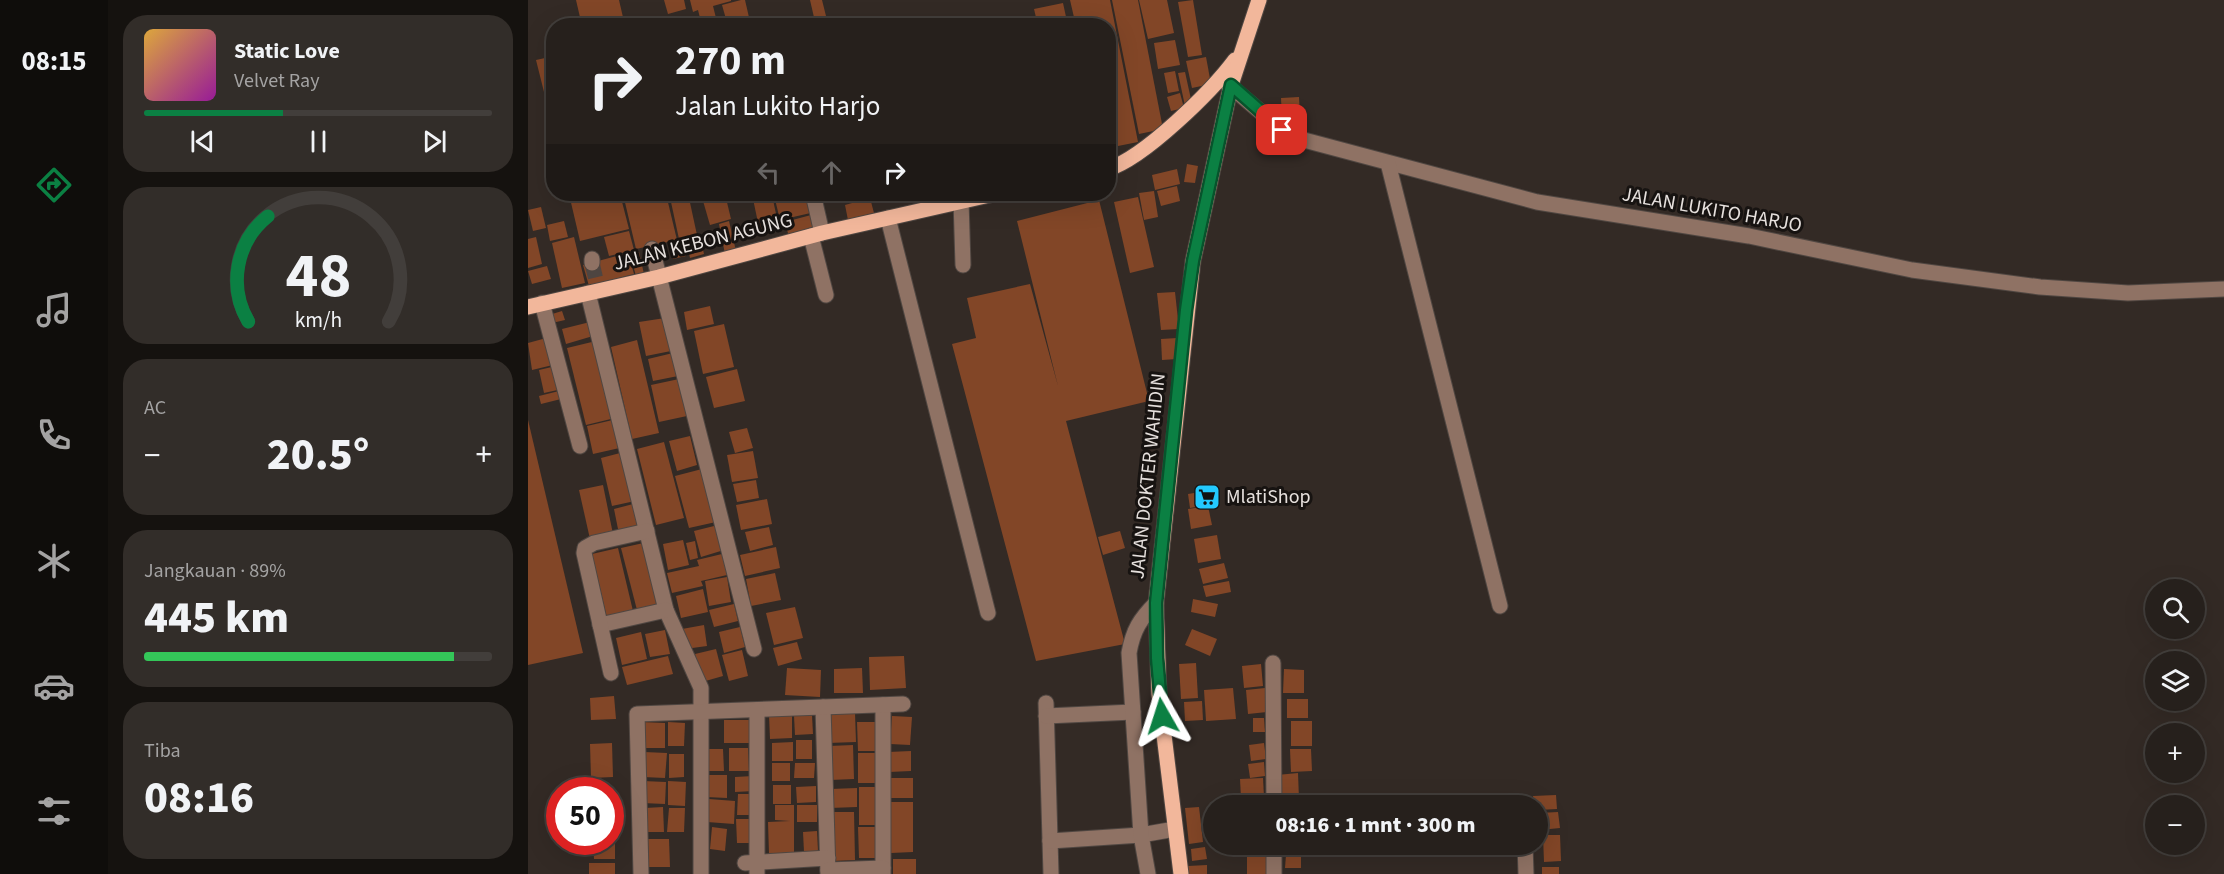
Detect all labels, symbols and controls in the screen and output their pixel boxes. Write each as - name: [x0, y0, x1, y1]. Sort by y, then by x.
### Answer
- text: 270 m: [675, 31, 786, 91]
- text: Static Love: [234, 35, 340, 67]
- text: 08:15: [21, 42, 87, 81]
- icon: right: [576, 42, 654, 120]
- text: Velvet Ray: [234, 67, 320, 95]
- text: Jalan Lukito Harjo: [675, 87, 880, 126]
- pin: [1256, 104, 1307, 155]
- icon: arrive: [1265, 113, 1298, 146]
- icon: previous: [186, 125, 219, 158]
- icon: pause: [302, 125, 335, 158]
- icon: next: [418, 125, 451, 158]
- icon: left: [752, 156, 785, 189]
- icon: ahead: [815, 156, 848, 189]
- icon: right: [878, 156, 911, 189]
- icon: directions: [33, 164, 75, 206]
- street label: JALAN LUKITO HARJO: [1620, 180, 1804, 240]
- street label: JALAN KEBON AGUNG: [611, 206, 795, 278]
- text: 48: [285, 232, 351, 321]
- icon: music: [33, 289, 75, 331]
- text: km/h: [294, 306, 342, 337]
- street label: JALAN DOKTER WAHIDIN: [1123, 372, 1173, 580]
- text: AC: [144, 394, 166, 422]
- icon: phone: [33, 414, 75, 456]
- text: 20.5°: [267, 423, 369, 487]
- text: −: [144, 432, 160, 479]
- text: +: [476, 432, 492, 479]
- supermarket icon: MlatiShop: [1192, 482, 1222, 512]
- place label: MlatiShop: [1226, 483, 1311, 511]
- icon: climate: [33, 540, 75, 582]
- text: Jangkauan · 89%: [144, 557, 286, 585]
- map controls: [2145, 579, 2205, 855]
- button: search: [2145, 579, 2205, 639]
- text: 445 km: [144, 586, 289, 650]
- button: layers: [2145, 651, 2205, 711]
- icon: car: [33, 665, 75, 707]
- position arrow: [1130, 684, 1194, 748]
- button: +: [2145, 723, 2205, 783]
- text: Tiba: [144, 737, 181, 765]
- text: 08:16: [144, 766, 254, 830]
- speed limit sign: 50: [546, 777, 624, 855]
- icon: filters: [33, 790, 75, 832]
- button: −: [2145, 795, 2205, 855]
- text: 08:16 · 1 mnt · 300 m: [1275, 809, 1476, 841]

